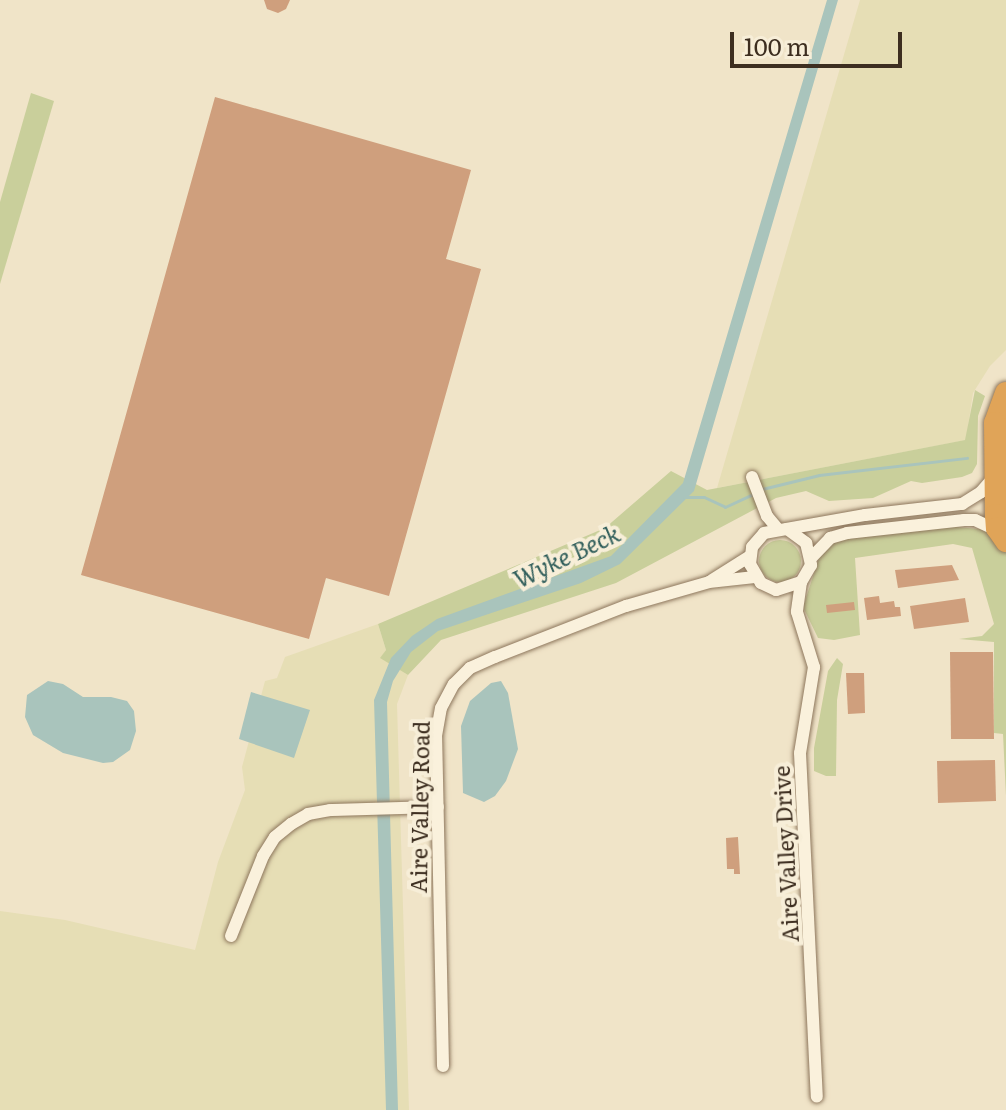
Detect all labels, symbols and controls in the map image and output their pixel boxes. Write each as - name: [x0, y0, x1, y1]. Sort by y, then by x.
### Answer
- scale bar: [734, 16, 906, 66]
- text: 100 m: [744, 28, 810, 63]
- water label: Wyke Beck: [508, 518, 624, 592]
- street label: Aire Valley Road: [404, 721, 434, 893]
- street label: Aire Valley Drive: [767, 765, 803, 943]

